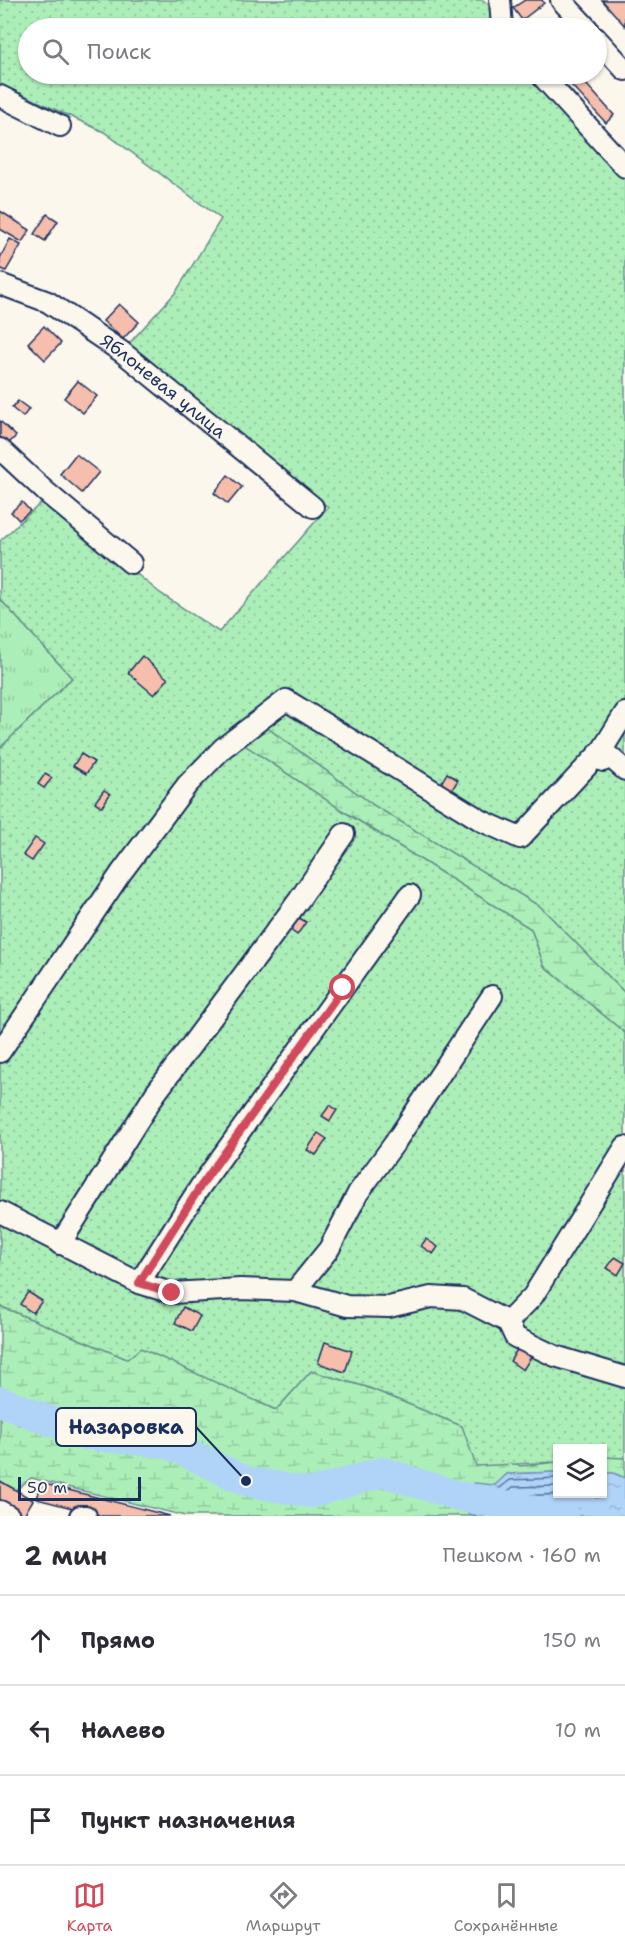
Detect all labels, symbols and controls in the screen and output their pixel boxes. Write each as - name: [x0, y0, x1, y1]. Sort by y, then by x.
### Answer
- search box: [18, 18, 607, 84]
- icon: search: [39, 35, 72, 68]
- text: Поиск: [87, 37, 151, 66]
- street label: Яблоневая улица: [96, 329, 231, 444]
- route start: [329, 974, 355, 1000]
- route end: [158, 1279, 184, 1305]
- callout: Назаровка: [56, 1408, 196, 1446]
- text: Назаровка: [68, 1414, 184, 1440]
- map controls: [553, 1444, 607, 1498]
- button: layers: [553, 1444, 607, 1498]
- scale bar: [18, 1474, 141, 1502]
- text: 50 m: [27, 1477, 67, 1498]
- text: 2 мин: [24, 1538, 107, 1573]
- text: Пешком · 160 m: [443, 1542, 601, 1568]
- icon: ahead: [24, 1624, 57, 1657]
- text: Прямо: [81, 1626, 155, 1655]
- text: 150 m: [543, 1627, 601, 1653]
- icon: left: [24, 1714, 57, 1747]
- text: Налево: [81, 1716, 165, 1745]
- text: 10 m: [555, 1717, 601, 1743]
- icon: arrive: [24, 1804, 57, 1837]
- text: Пункт назначения: [81, 1806, 295, 1835]
- tab: Карта: [67, 1879, 112, 1936]
- tab: Маршрут: [246, 1879, 320, 1936]
- tab: Сохранённые: [454, 1879, 558, 1936]

